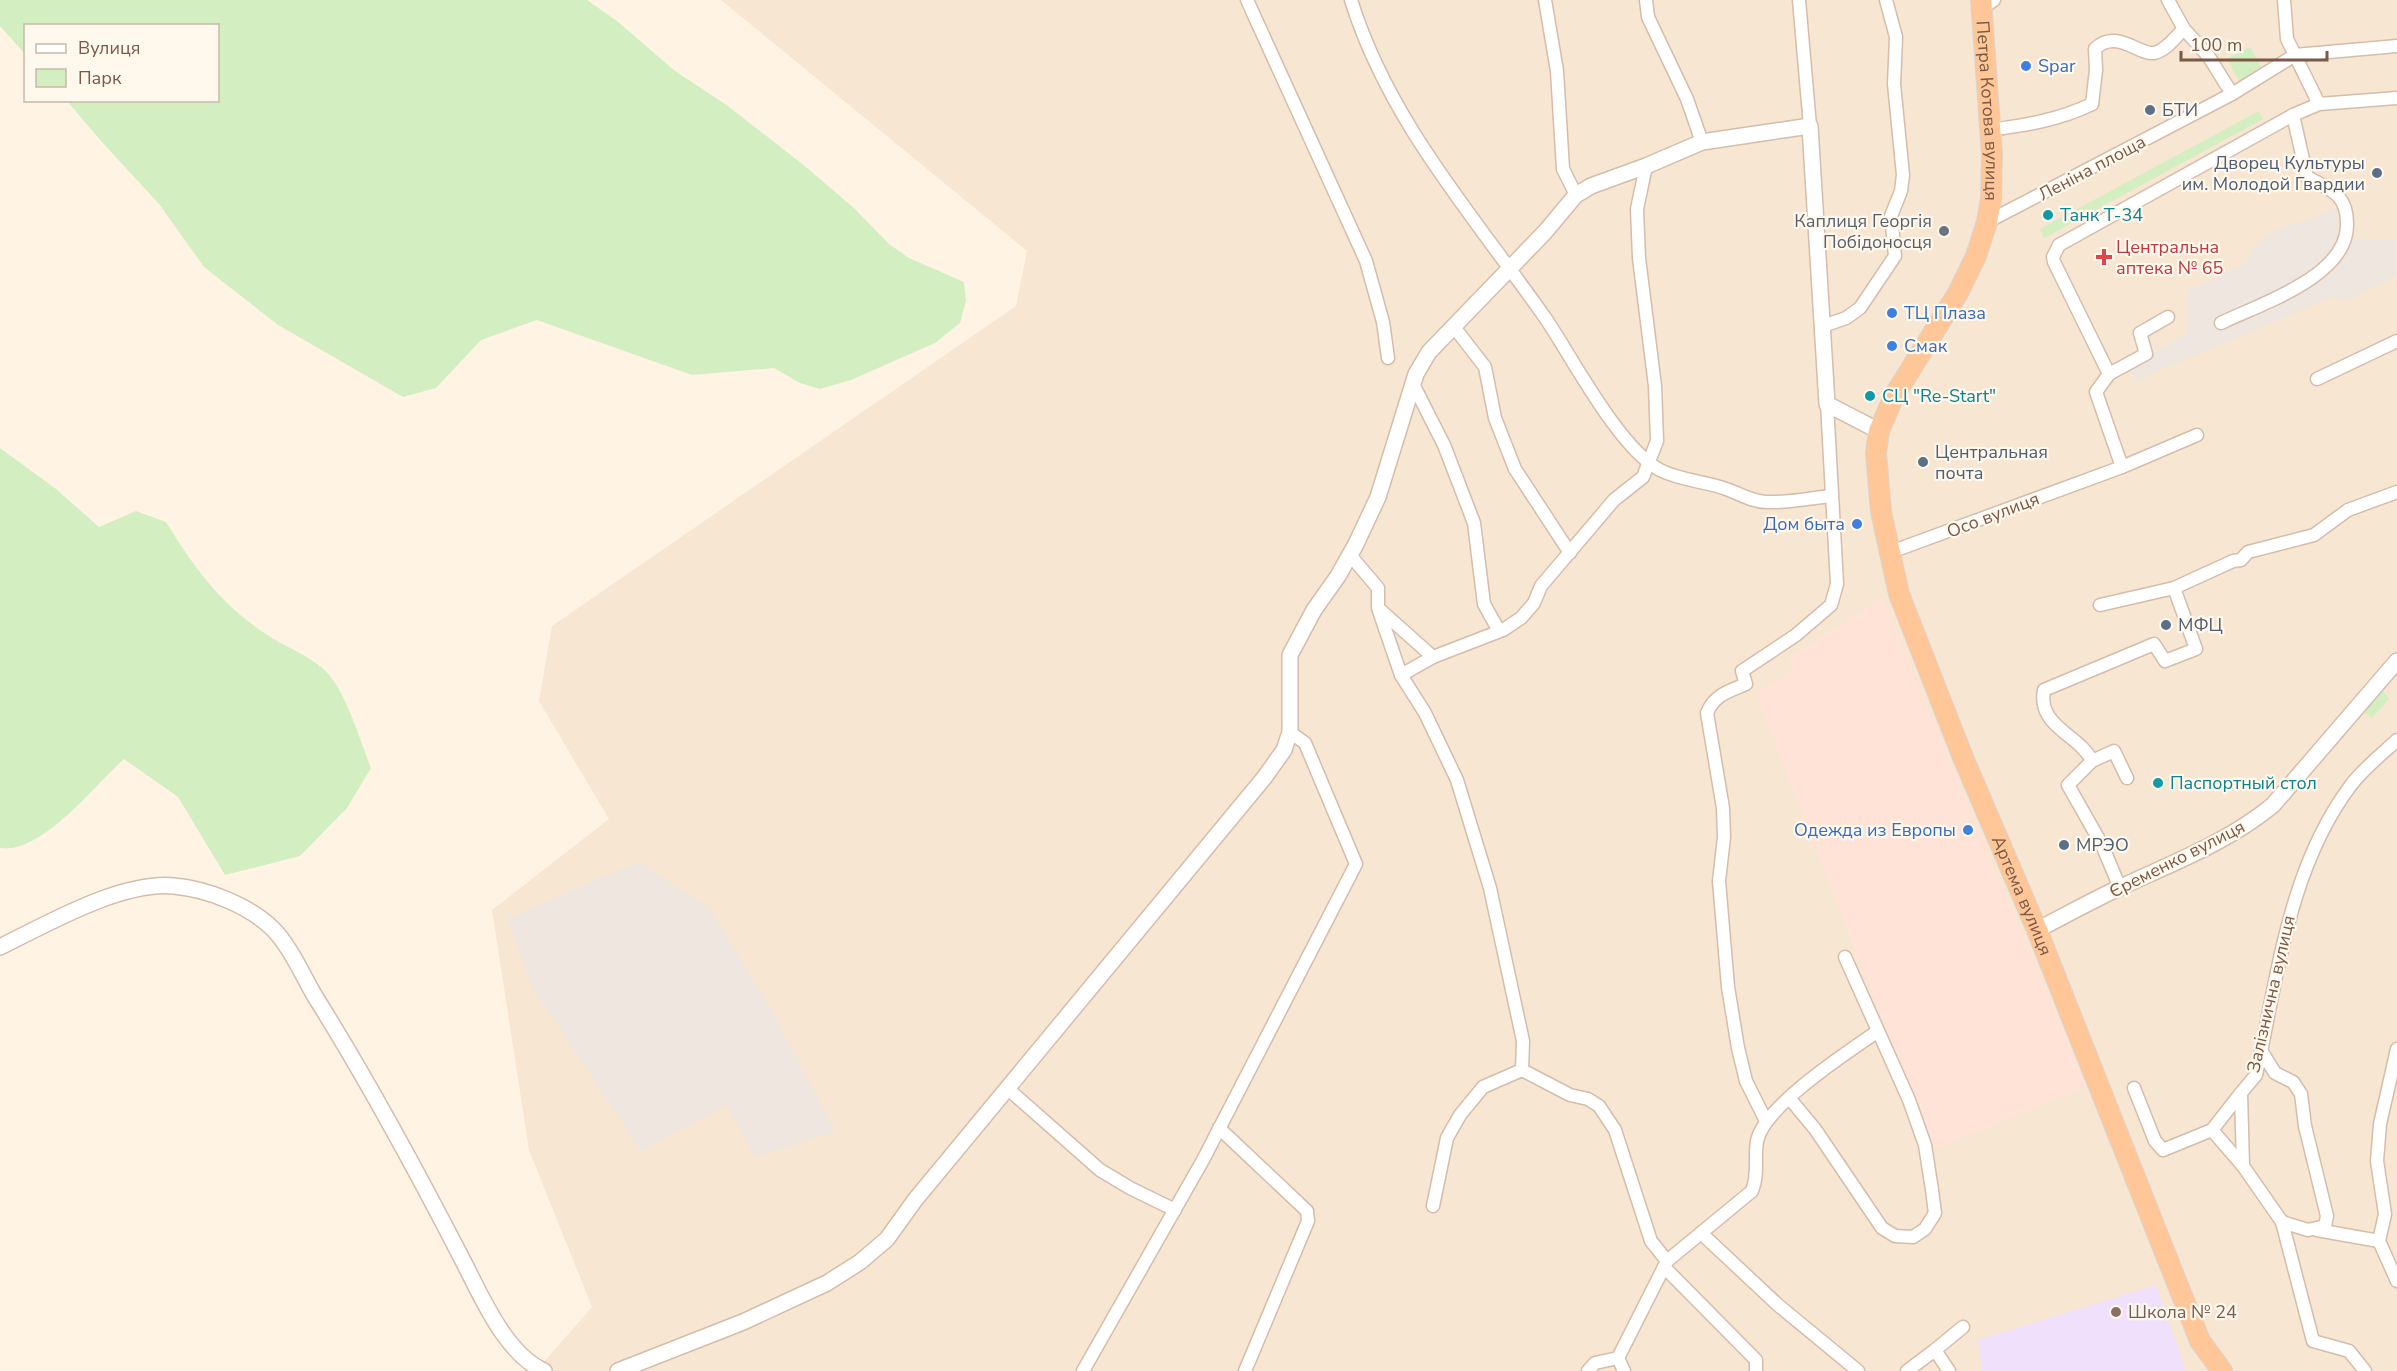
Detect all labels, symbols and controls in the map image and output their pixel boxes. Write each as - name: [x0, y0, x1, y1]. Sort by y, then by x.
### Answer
- street label: Петра Котова вулиця: [1970, 20, 2004, 201]
- legend: [24, 24, 219, 102]
- scale bar: [2181, 24, 2326, 62]
- text: 100 m: [2190, 33, 2242, 57]
- text: Вулиця: [78, 36, 140, 60]
- place label: Spar: [2038, 54, 2076, 78]
- marker: Spar: [2019, 59, 2033, 73]
- text: Парк: [78, 66, 122, 90]
- place label: БТИ: [2162, 98, 2198, 122]
- marker: БТИ: [2143, 103, 2157, 117]
- street label: Леніна площа: [2034, 130, 2150, 206]
- place label: Дворец Культуры им. Молодой Гвардии: [2182, 151, 2365, 196]
- marker: Дворец Культуры им. Молодой Гвардии: [2370, 166, 2384, 180]
- place label: Танк Т-34: [2060, 203, 2143, 227]
- marker: Танк Т-34: [2041, 208, 2055, 222]
- place label: Каплиця Георгія Побідоносця: [1794, 209, 1932, 254]
- marker: Каплиця Георгія Побідоносця: [1937, 224, 1951, 238]
- place label: Центральна аптека № 65: [2116, 235, 2223, 280]
- marker: Центральна аптека № 65: [2097, 250, 2111, 264]
- place label: ТЦ Плаза: [1904, 301, 1986, 325]
- marker: ТЦ Плаза: [1885, 306, 1899, 320]
- place label: Смак: [1904, 334, 1948, 358]
- marker: Смак: [1885, 339, 1899, 353]
- place label: СЦ "Re-Start": [1882, 384, 1996, 408]
- marker: СЦ "Re-Start": [1863, 389, 1877, 403]
- place label: Центральная почта: [1935, 440, 2048, 485]
- marker: Центральная почта: [1916, 455, 1930, 469]
- street label: Осо вулиця: [1943, 486, 2043, 544]
- place label: Дом быта: [1763, 512, 1845, 536]
- marker: Дом быта: [1850, 517, 1864, 531]
- place label: МФЦ: [2178, 613, 2223, 637]
- marker: МФЦ: [2159, 618, 2173, 632]
- place label: Паспортный стол: [2170, 771, 2317, 795]
- marker: Паспортный стол: [2151, 776, 2165, 790]
- street label: Єременко вулиця: [2105, 814, 2249, 904]
- place label: Одежда из Европы: [1794, 818, 1956, 842]
- marker: Одежда из Европы: [1961, 823, 1975, 837]
- street label: Артема вулиця: [1986, 832, 2058, 959]
- place label: МРЭО: [2076, 833, 2129, 857]
- marker: МРЭО: [2057, 838, 2071, 852]
- street label: Залізнична вулиця: [2241, 913, 2301, 1075]
- place label: Школа № 24: [2128, 1300, 2237, 1324]
- marker: Школа № 24: [2109, 1305, 2123, 1319]

